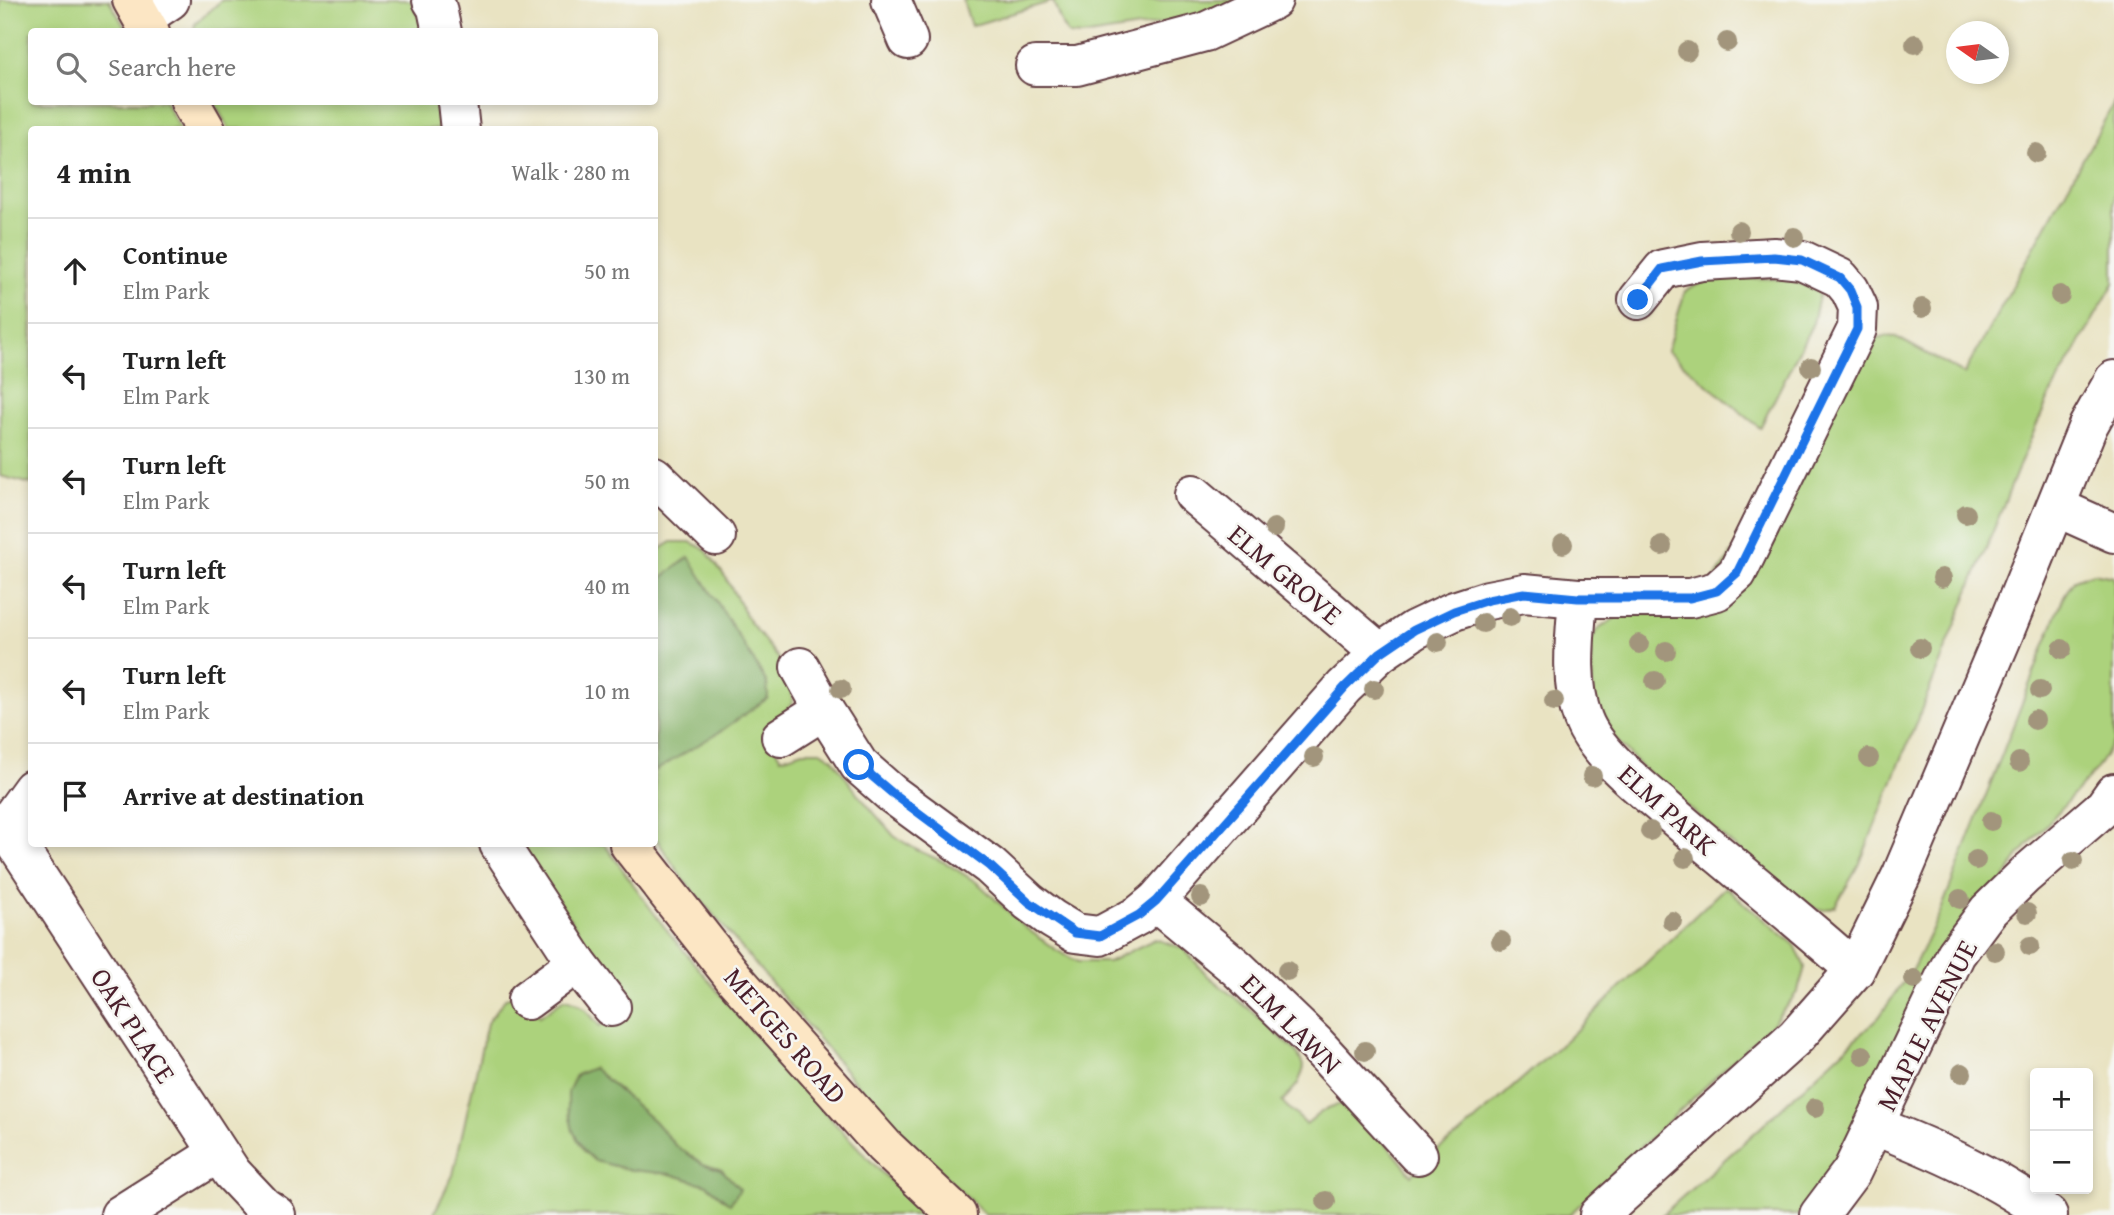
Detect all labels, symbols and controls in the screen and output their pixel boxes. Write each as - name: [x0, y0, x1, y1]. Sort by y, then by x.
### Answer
- north arrow: [1946, 21, 2009, 84]
- search box: [28, 28, 658, 105]
- text: Search here: [108, 47, 236, 86]
- icon: search: [52, 48, 90, 86]
- text: 4 min: [56, 150, 131, 194]
- text: Walk · 280 m: [511, 155, 630, 188]
- text: Continue: [123, 235, 228, 274]
- icon: ahead: [56, 252, 94, 290]
- text: 50 m: [584, 254, 630, 287]
- text: Elm Park: [123, 274, 209, 307]
- route end: [1622, 284, 1653, 315]
- text: Turn left: [123, 340, 226, 379]
- icon: left: [56, 357, 94, 395]
- text: 130 m: [573, 359, 630, 392]
- text: Elm Park: [123, 379, 209, 412]
- text: Turn left: [123, 445, 226, 484]
- icon: left: [56, 462, 94, 500]
- text: 50 m: [584, 464, 630, 497]
- text: Elm Park: [123, 484, 209, 517]
- street label: ELM GROVE: [1220, 514, 1352, 634]
- text: Turn left: [123, 550, 226, 589]
- icon: left: [56, 567, 94, 605]
- text: 40 m: [584, 569, 630, 602]
- text: Elm Park: [123, 589, 209, 622]
- text: Turn left: [123, 655, 226, 694]
- icon: left: [56, 672, 94, 710]
- text: 10 m: [584, 674, 630, 707]
- text: Elm Park: [123, 694, 209, 727]
- route start: [843, 749, 874, 780]
- street label: ELM PARK: [1610, 754, 1727, 865]
- text: Arrive at destination: [123, 776, 364, 815]
- icon: arrive: [56, 777, 94, 815]
- street label: MAPLE AVENUE: [1865, 932, 1987, 1118]
- street label: METGES ROAD: [715, 958, 857, 1112]
- street label: OAK PLACE: [81, 959, 187, 1091]
- street label: ELM LAWN: [1232, 963, 1352, 1083]
- map controls: [2030, 1068, 2093, 1194]
- button: +: [2030, 1068, 2093, 1131]
- button: −: [2030, 1131, 2093, 1194]

